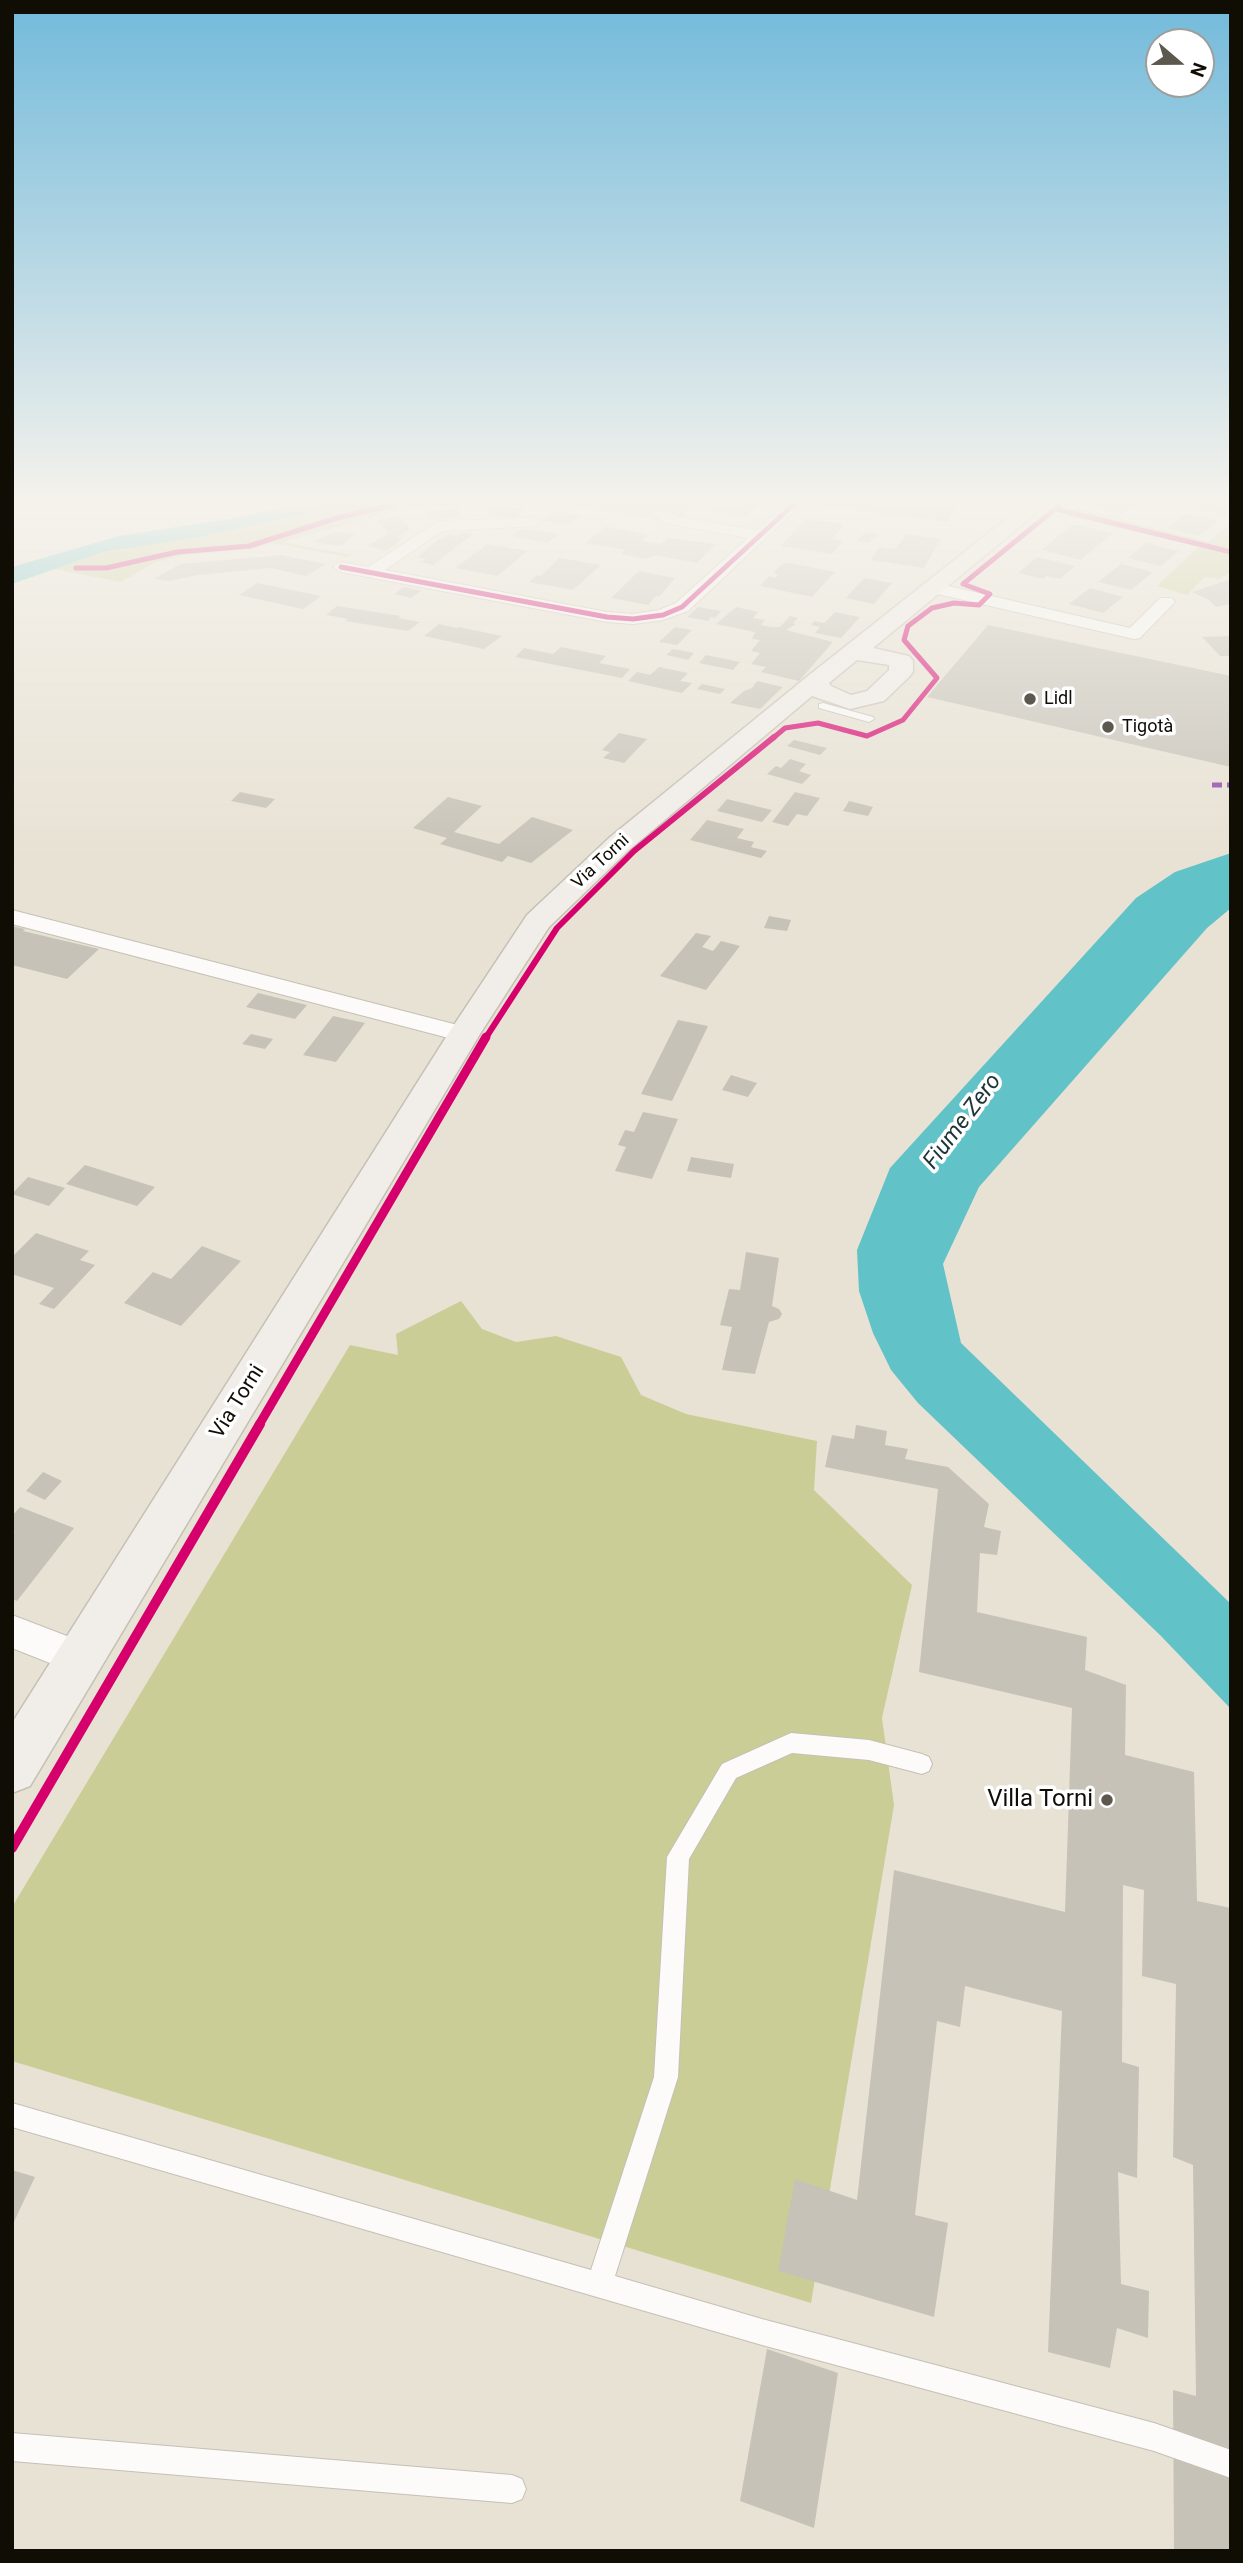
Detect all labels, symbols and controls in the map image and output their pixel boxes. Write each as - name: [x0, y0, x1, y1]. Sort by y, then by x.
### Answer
- north arrow: [1145, 28, 1215, 98]
- text: N: [1185, 59, 1211, 80]
- place label: Lidl: [1044, 688, 1073, 710]
- marker: Lidl: [1022, 691, 1038, 707]
- place label: Tigotà: [1122, 716, 1173, 738]
- marker: Tigotà: [1100, 719, 1116, 735]
- street label: Via Torni: [568, 830, 634, 894]
- water label: Fiume Zero: [918, 1069, 1008, 1175]
- street label: Via Torni: [205, 1360, 271, 1444]
- place label: Villa Torni: [987, 1786, 1093, 1814]
- marker: Villa Torni: [1099, 1792, 1115, 1808]

